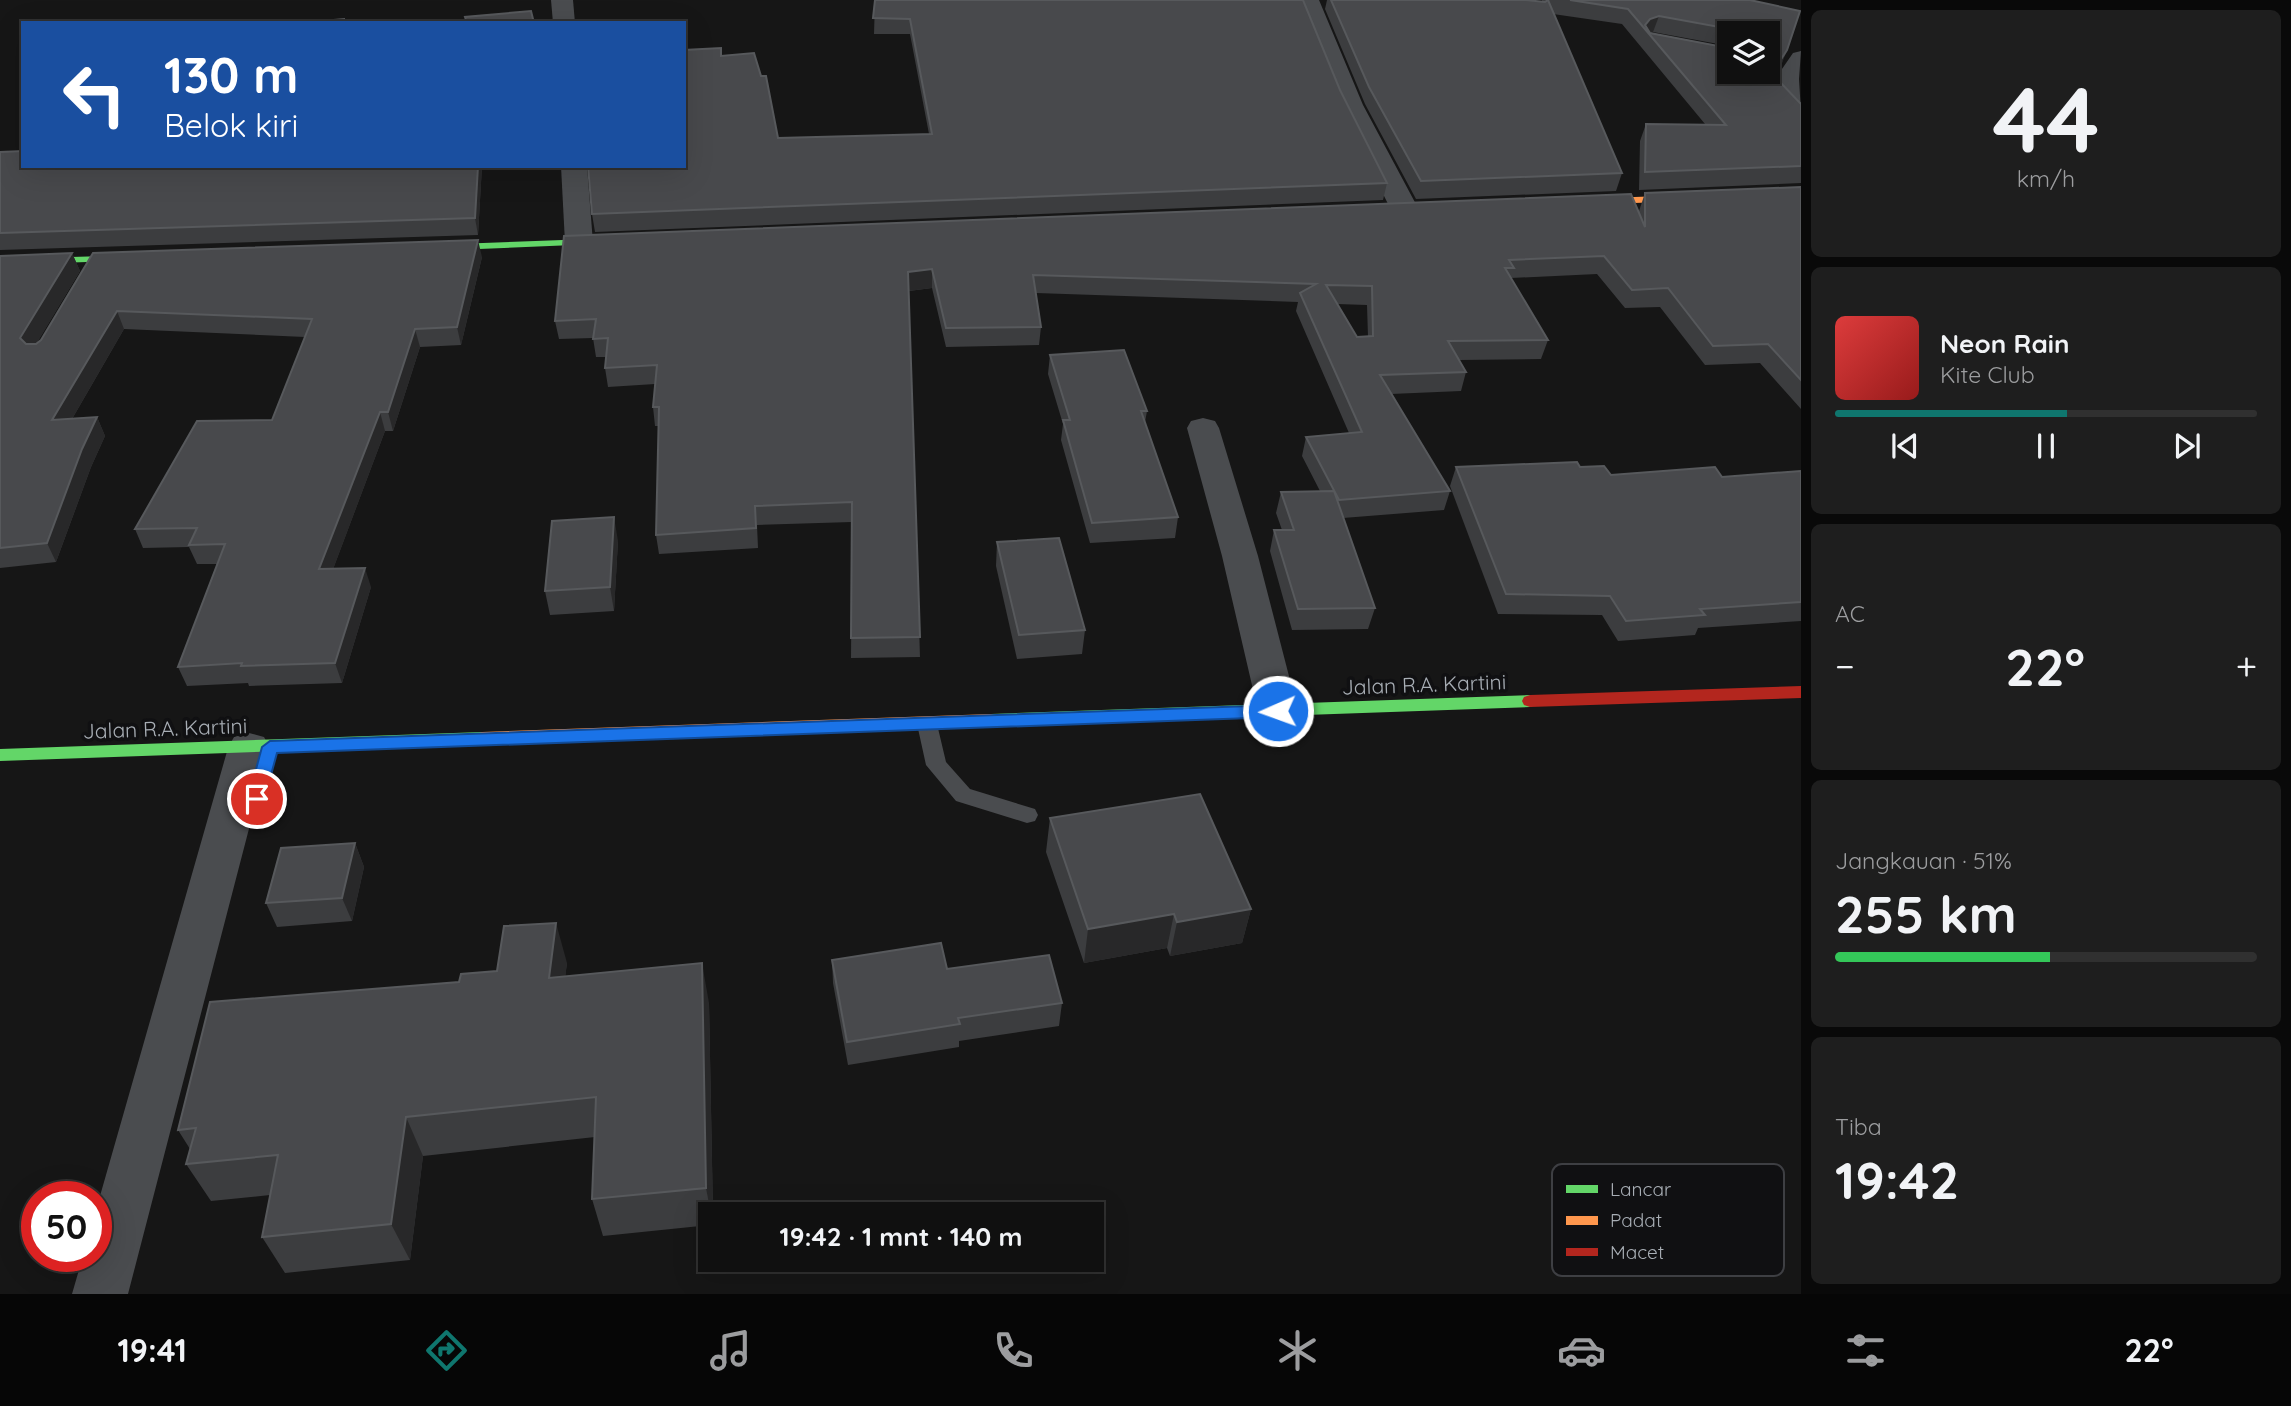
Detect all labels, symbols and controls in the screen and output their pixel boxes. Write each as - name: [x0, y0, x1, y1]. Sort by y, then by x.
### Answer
- map controls: [1717, 21, 1780, 84]
- button: layers: [1717, 21, 1780, 84]
- text: 130 m: [164, 44, 298, 105]
- icon: left: [49, 49, 140, 140]
- text: 44: [1992, 61, 2100, 175]
- text: Belok kiri: [164, 105, 298, 145]
- text: km/h: [2017, 164, 2075, 193]
- text: Neon Rain: [1940, 327, 2069, 360]
- text: Kite Club: [1940, 360, 2035, 389]
- icon: previous: [1886, 427, 1924, 465]
- icon: pause: [2027, 427, 2065, 465]
- icon: next: [2168, 427, 2206, 465]
- text: AC: [1835, 599, 1865, 628]
- text: 22°: [2005, 634, 2085, 699]
- text: −: [1835, 642, 1855, 690]
- text: +: [2236, 642, 2257, 690]
- street label: Jalan R.A. Kartini: [1341, 668, 1507, 700]
- position arrow: [1241, 674, 1315, 748]
- street label: Jalan R.A. Kartini: [82, 712, 248, 744]
- pin: [227, 769, 287, 829]
- icon: arrive: [238, 780, 276, 818]
- text: Jangkauan · 51%: [1835, 846, 2012, 875]
- text: 255 km: [1835, 881, 2017, 946]
- text: Tiba: [1835, 1112, 1882, 1141]
- text: 19:42: [1835, 1147, 1959, 1212]
- legend: [1552, 1164, 1784, 1276]
- text: Lancar: [1610, 1177, 1672, 1201]
- speed limit sign: 50: [21, 1181, 112, 1272]
- text: Padat: [1610, 1208, 1662, 1232]
- text: 19:42 · 1 mnt · 140 m: [780, 1220, 1022, 1253]
- text: Macet: [1610, 1240, 1664, 1264]
- icon: directions: [422, 1326, 471, 1375]
- icon: music: [706, 1326, 755, 1375]
- icon: phone: [989, 1326, 1038, 1375]
- icon: climate: [1273, 1326, 1322, 1375]
- icon: car: [1557, 1326, 1606, 1375]
- icon: filters: [1841, 1326, 1890, 1375]
- text: 19:41: [117, 1330, 187, 1370]
- text: 22°: [2125, 1330, 2174, 1370]

